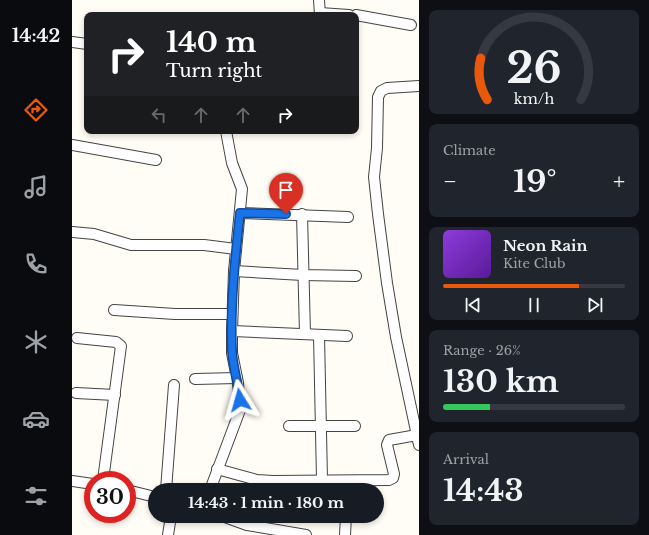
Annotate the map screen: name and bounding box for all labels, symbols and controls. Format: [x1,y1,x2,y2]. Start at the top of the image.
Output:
text: 14:42 [12,25,60,47]
text: 140 m [166,25,256,60]
icon: right [100,28,152,80]
text: 26 [506,43,562,94]
text: Turn right [166,60,262,82]
text: km/h [514,90,554,108]
icon: directions [22,96,50,124]
icon: left [148,104,170,126]
icon: ahead [190,104,212,126]
icon: ahead [232,104,254,126]
icon: right [274,104,296,126]
text: Climate [443,142,496,159]
text: 19° [513,163,557,200]
text: − [443,168,457,195]
text: + [613,168,625,195]
icon: music [22,173,50,201]
pin [269,173,303,214]
icon: arrive [275,179,297,201]
text: Neon Rain [503,236,587,255]
icon: phone [22,250,50,278]
text: Kite Club [503,255,566,272]
icon: previous [462,294,484,316]
icon: pause [523,294,545,316]
icon: next [584,294,606,316]
icon: climate [22,328,50,356]
text: Range · 26% [443,342,521,359]
text: 130 km [443,363,559,400]
position arrow [219,379,261,421]
icon: car [22,405,50,433]
text: Arrival [443,451,489,468]
speed limit sign: 30 [84,471,136,523]
text: 14:43 [443,472,524,509]
icon: filters [22,482,50,510]
text: 14:43 · 1 min · 180 m [188,493,344,512]

